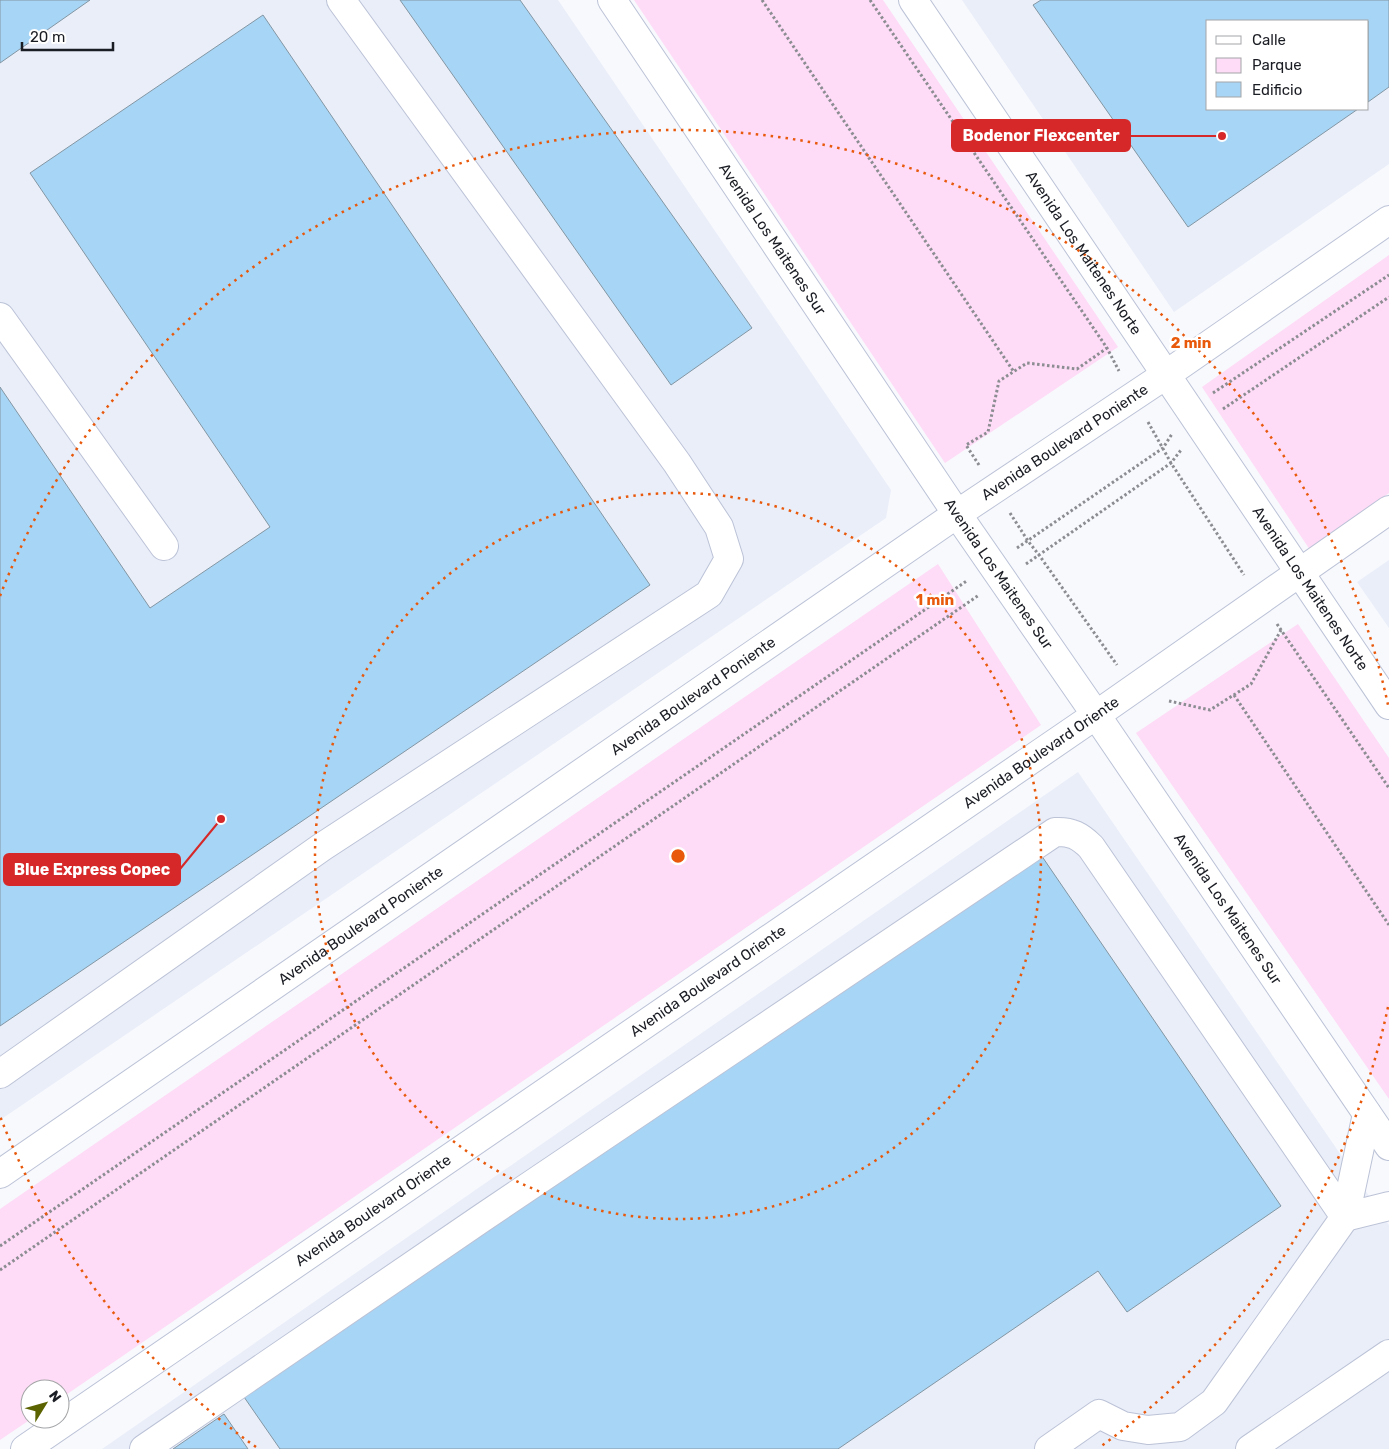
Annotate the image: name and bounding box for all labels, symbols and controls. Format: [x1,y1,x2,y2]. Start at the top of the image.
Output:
scale bar [22,20,114,52]
legend [1206,20,1369,110]
text: 20 m [30,28,65,46]
text: Calle [1252,31,1286,49]
text: Parque [1252,56,1302,74]
text: Edificio [1252,81,1302,99]
callout: Bodenor Flexcenter [952,120,1130,151]
text: Bodenor Flexcenter [962,126,1120,145]
street label: Avenida Los Maitenes Sur [715,160,830,319]
street label: Avenida Los Maitenes Norte [1022,167,1145,338]
text: 2 min [1171,334,1211,352]
street label: Avenida Boulevard Poniente [978,380,1151,504]
street label: Avenida Los Maitenes Sur [940,495,1057,653]
street label: Avenida Los Maitenes Norte [1249,503,1372,674]
text: 1 min [916,591,954,609]
street label: Avenida Boulevard Poniente [607,633,779,759]
street label: Avenida Boulevard Oriente [960,693,1122,812]
street label: Avenida Los Maitenes Sur [1170,830,1286,988]
centre of rings [669,847,687,865]
callout: Blue Express Copec [4,854,180,885]
text: Blue Express Copec [14,860,170,879]
street label: Avenida Boulevard Poniente [275,862,446,988]
street label: Avenida Boulevard Oriente [627,921,789,1041]
street label: Avenida Boulevard Oriente [292,1151,454,1270]
north arrow [20,1379,70,1429]
text: N [45,1387,65,1406]

